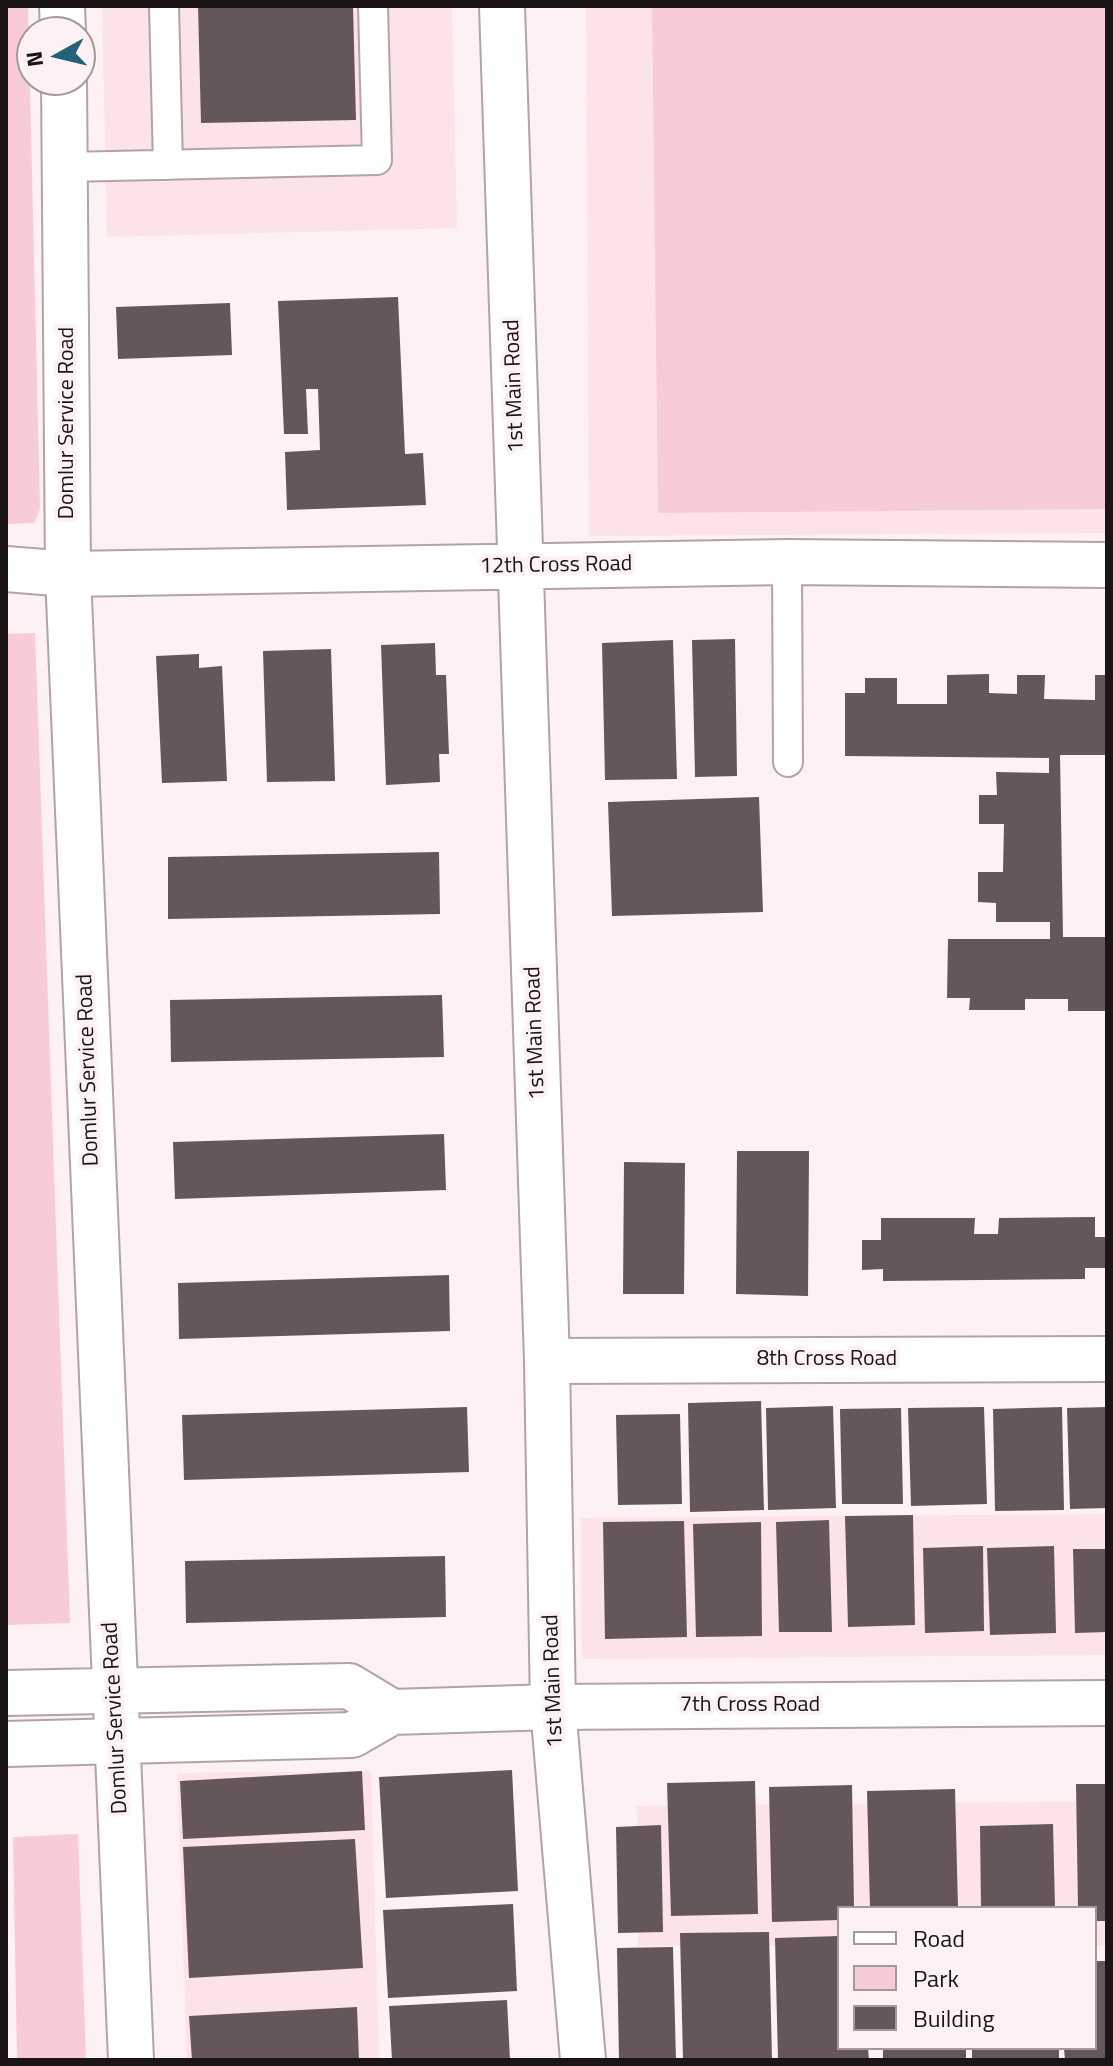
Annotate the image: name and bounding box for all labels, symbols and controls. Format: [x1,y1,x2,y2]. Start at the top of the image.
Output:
north arrow [16,16,96,96]
text: N [16,49,52,69]
street label: 1st Main Road [499,319,531,453]
street label: Domlur Service Road [55,327,81,519]
street label: 12th Cross Road [479,551,633,581]
street label: 1st Main Road [520,966,552,1100]
street label: Domlur Service Road [72,973,106,1167]
street label: 8th Cross Road [757,1347,897,1373]
street label: 1st Main Road [538,1614,570,1748]
street label: Domlur Service Road [98,1621,134,1815]
street label: 7th Cross Road [680,1693,820,1719]
legend [837,1906,1097,2050]
text: Road [913,1920,965,1956]
text: Park [913,1960,959,1996]
text: Building [913,2000,995,2036]

